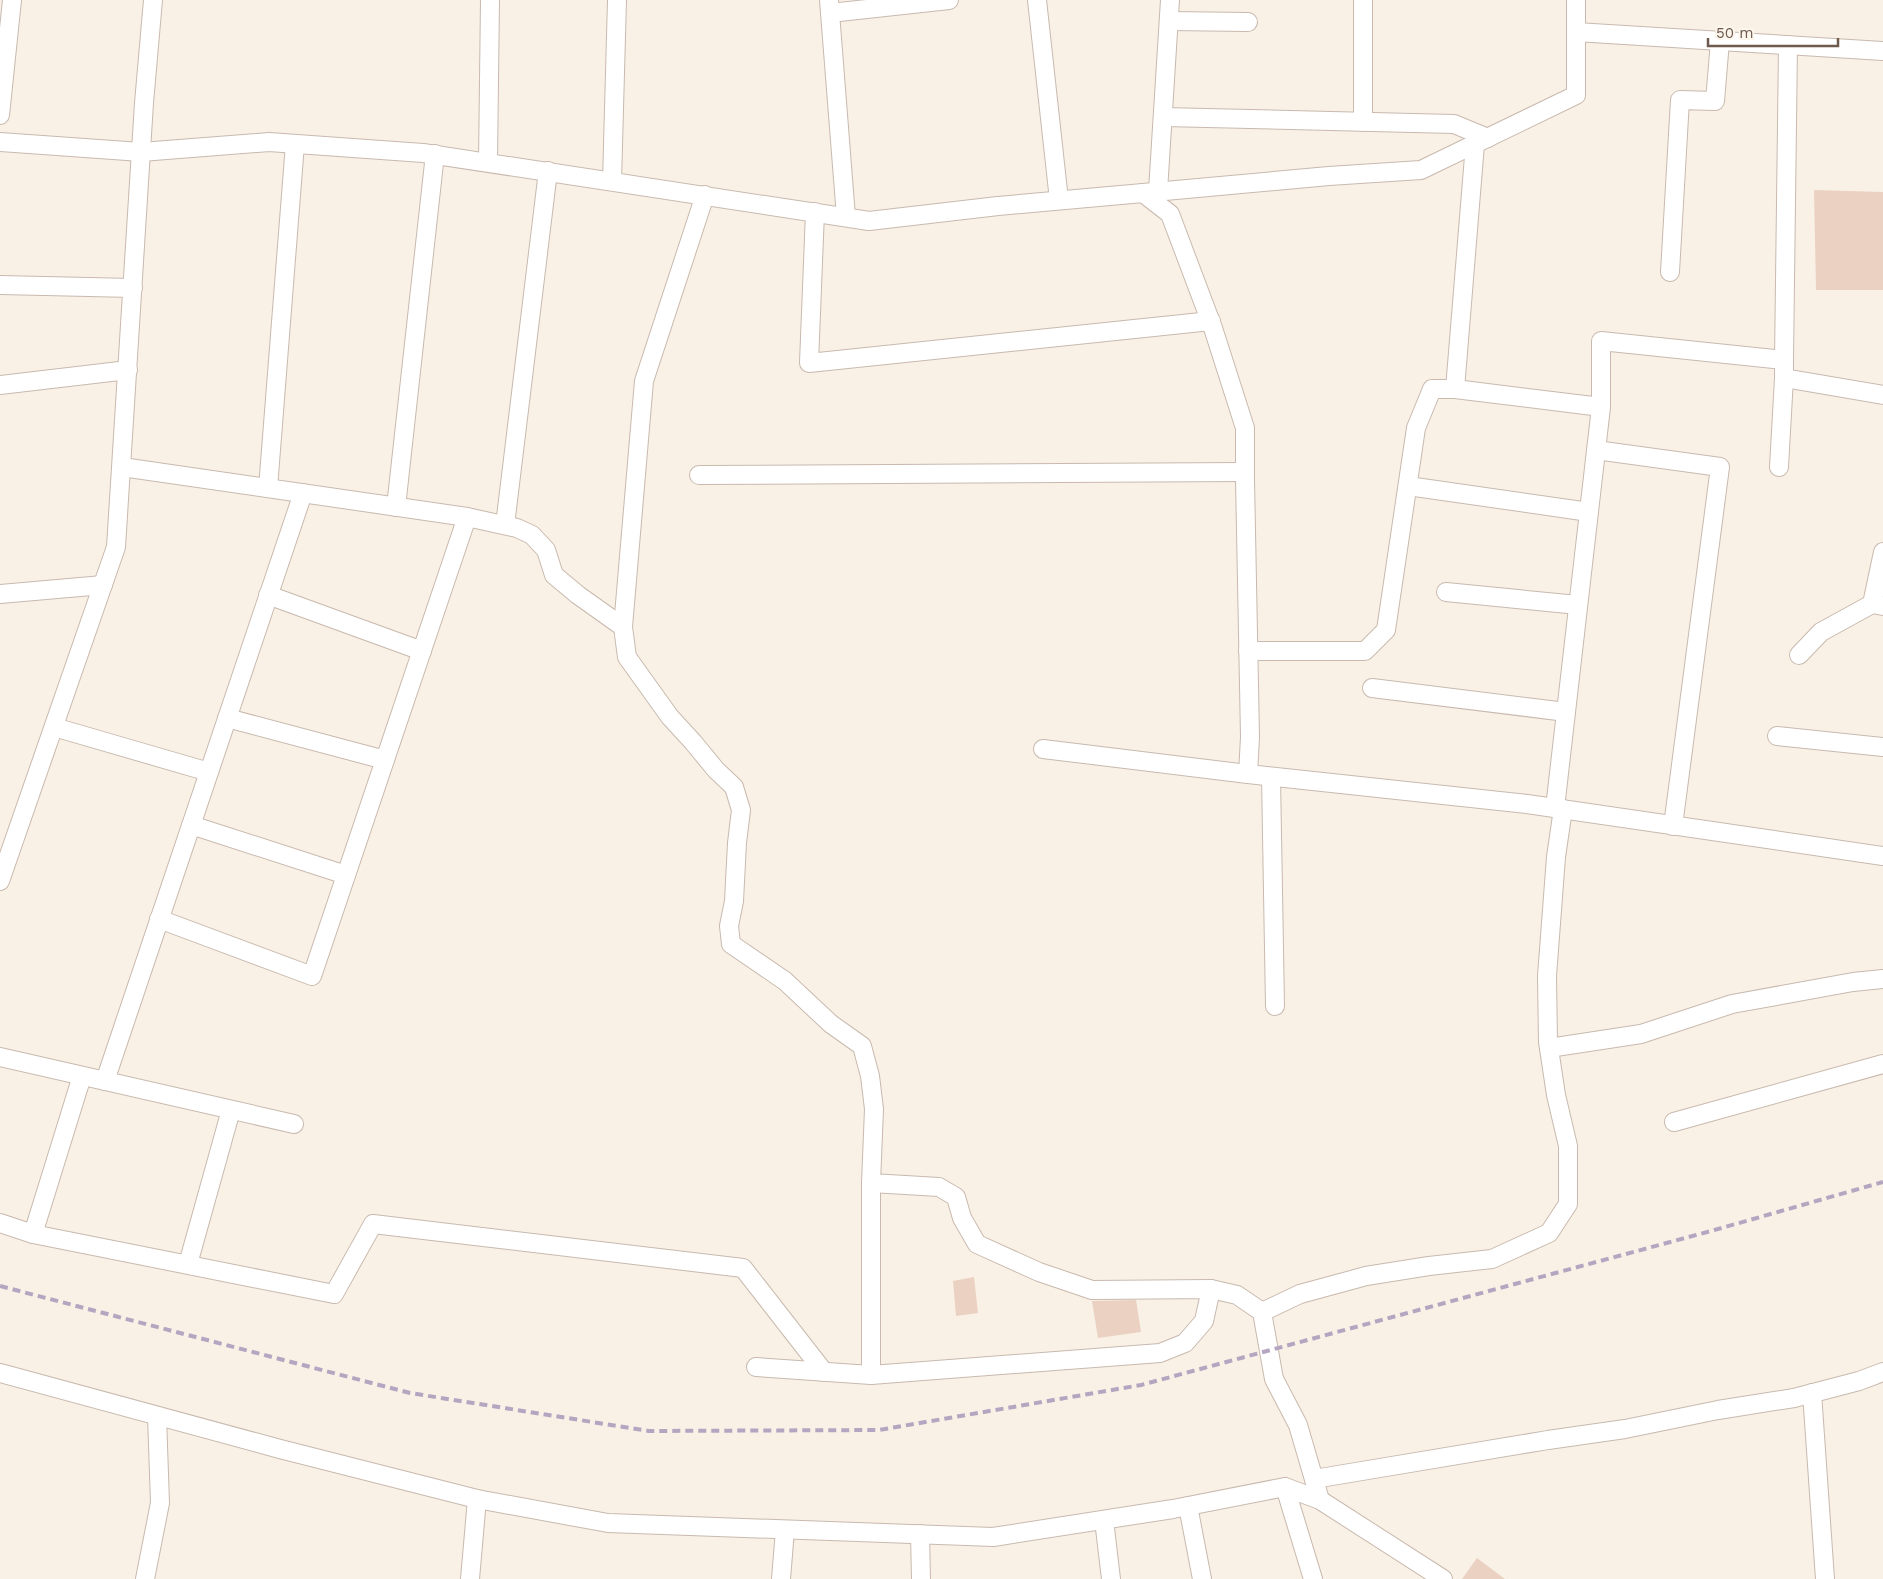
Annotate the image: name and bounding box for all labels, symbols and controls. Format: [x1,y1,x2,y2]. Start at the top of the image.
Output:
scale bar [1708,15,1838,47]
text: 50 m [1716,24,1753,42]

